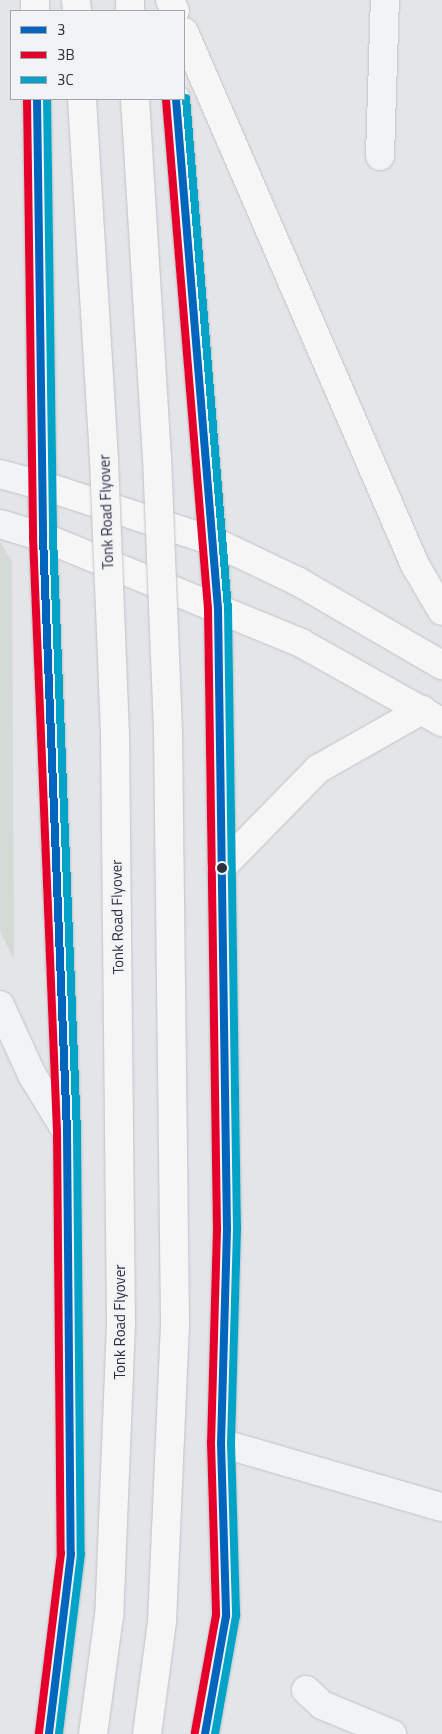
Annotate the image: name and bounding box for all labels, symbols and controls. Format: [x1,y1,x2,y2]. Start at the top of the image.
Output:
legend [10,10,185,100]
text: 3 [57,18,65,41]
text: 3B [57,43,75,66]
text: 3C [57,68,74,91]
street label: Tonk Road Flyover [95,454,117,570]
street label: Tonk Road Flyover [107,859,127,975]
unlabelled marker [217,863,227,873]
street label: Tonk Road Flyover [111,1265,129,1379]

